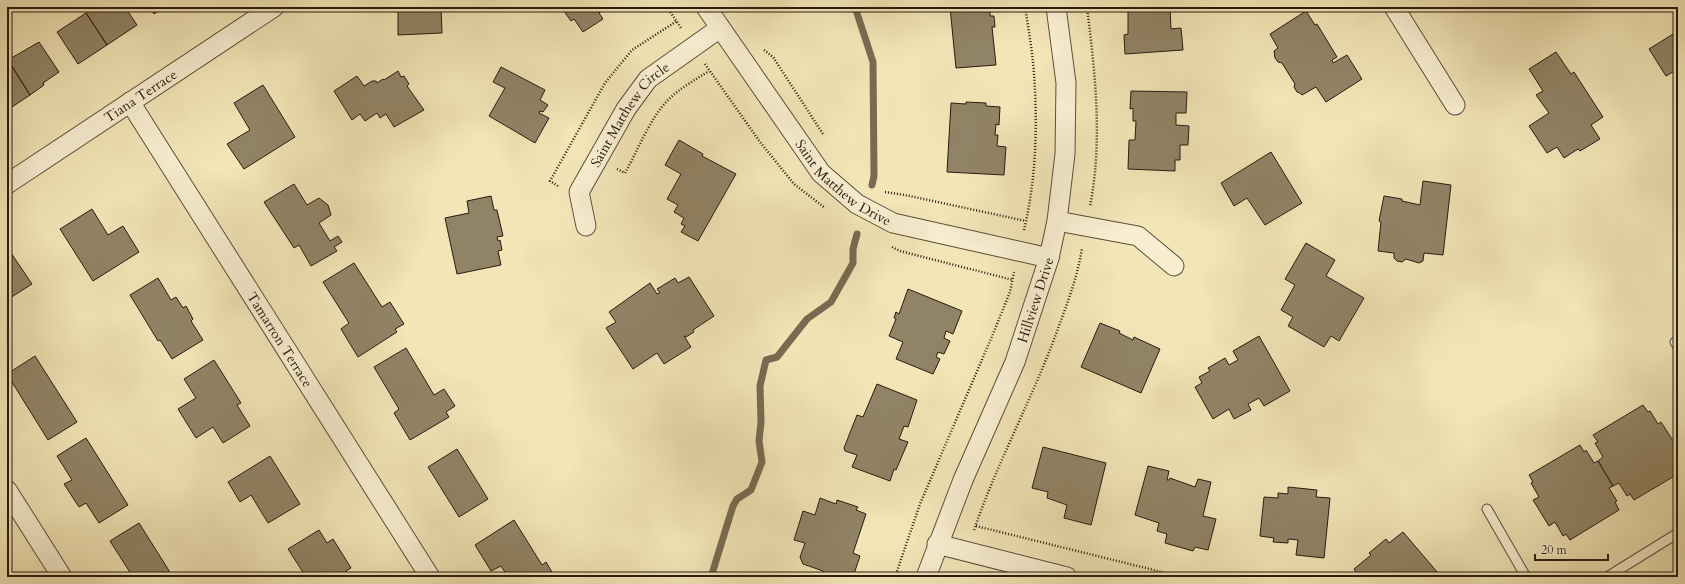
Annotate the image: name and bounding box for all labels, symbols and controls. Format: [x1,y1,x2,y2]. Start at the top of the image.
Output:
street label: Saint Matthew Circle [586,57,673,171]
street label: Tiana Terrace [100,65,181,127]
street label: Saint Matthew Drive [791,135,895,230]
street label: Hillview Drive [1012,255,1058,345]
street label: Tamarron Terrace [243,288,317,391]
scale bar [1535,536,1608,562]
text: 20 m [1541,542,1568,558]

